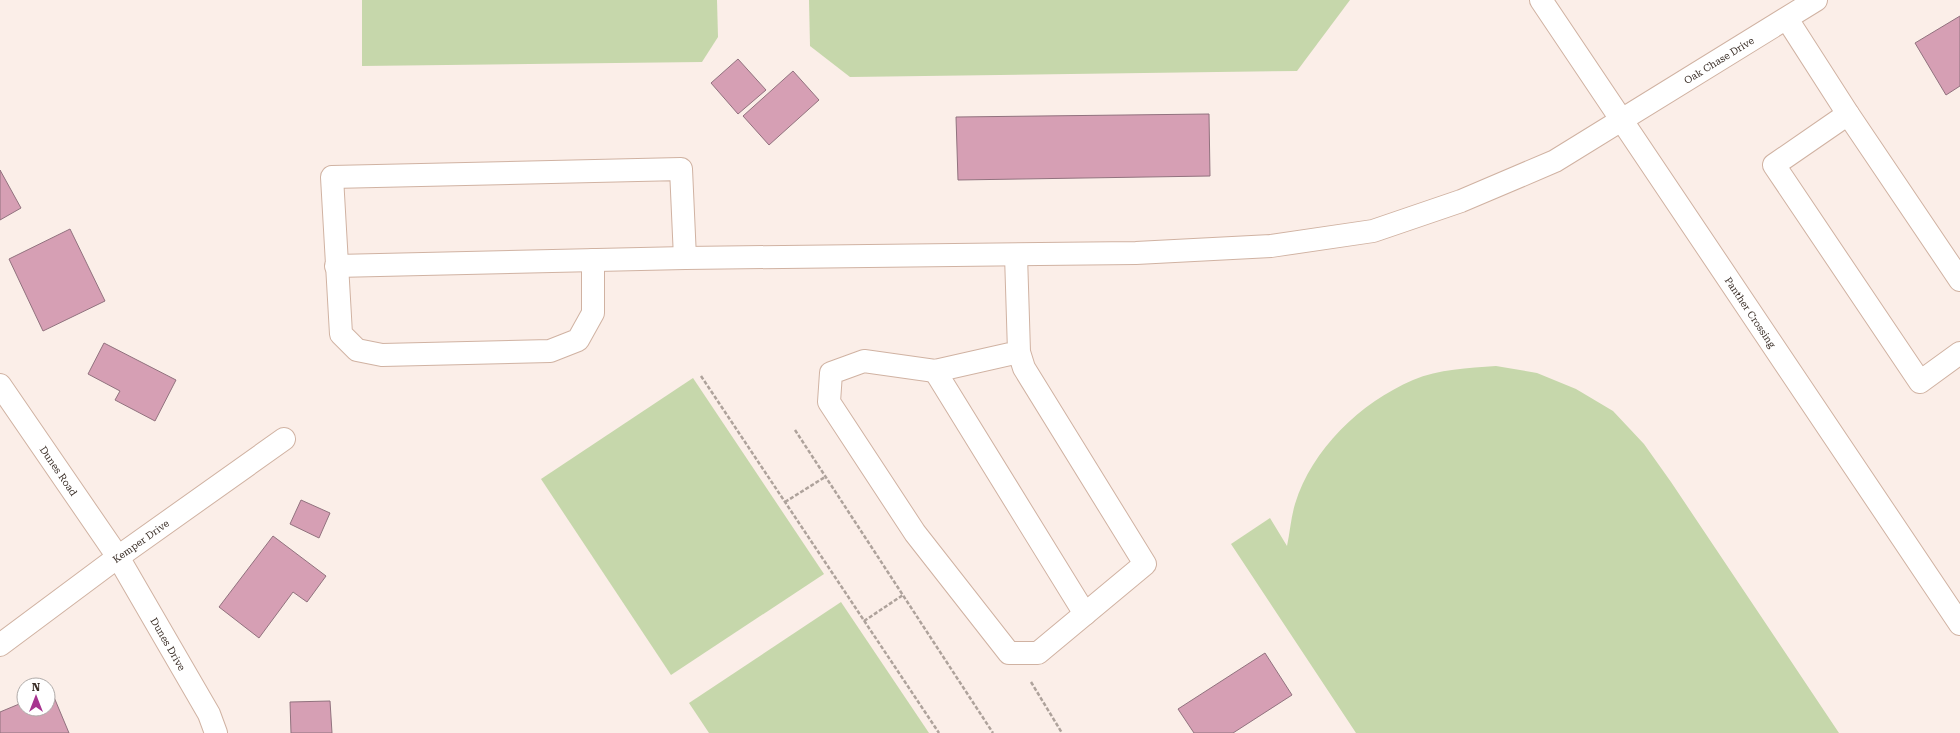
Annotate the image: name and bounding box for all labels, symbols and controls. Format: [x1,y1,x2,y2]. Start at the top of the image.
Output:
street label: Oak Chase Drive [1682,34,1756,86]
street label: Panther Crossing [1723,275,1778,350]
street label: Dunes Road [38,444,80,498]
street label: Kemper Drive [110,517,171,565]
street label: Dunes Drive [149,615,188,673]
north arrow [16,677,56,717]
text: N [32,681,41,694]

